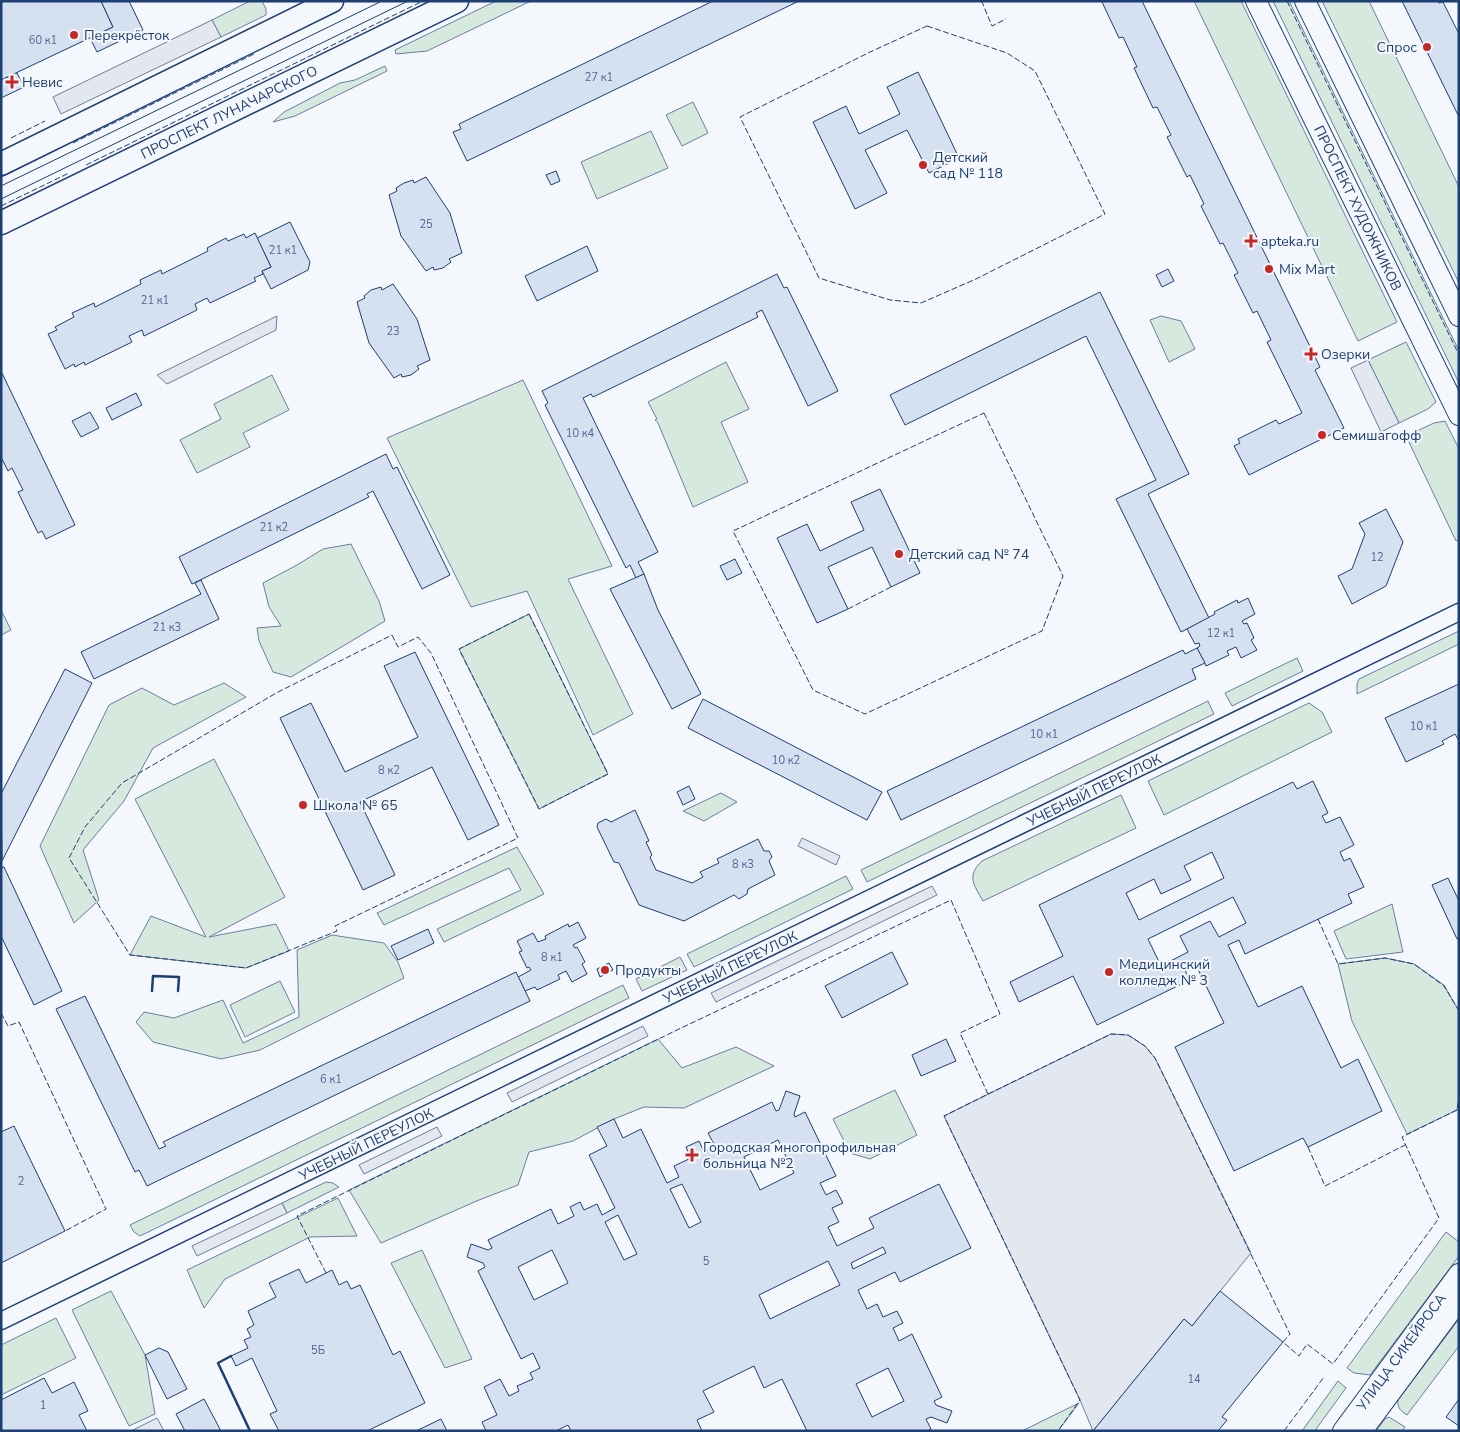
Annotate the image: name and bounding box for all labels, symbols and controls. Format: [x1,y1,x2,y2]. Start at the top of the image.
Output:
place label: Перекрёсток [84,26,170,45]
marker: Перекрёсток [68,29,80,41]
house number: 60 к1 [29,33,57,48]
place label: Спрос [1377,38,1417,57]
marker: Спрос [1421,41,1433,53]
street label: ПРОСПЕКТ ЛУНАЧАРСКОГО [138,61,321,164]
house number: 27 к1 [585,70,613,85]
place label: Невис [22,73,63,92]
marker: Невис [6,76,18,88]
street label: ПРОСПЕКТ ХУДОЖНИКОВ [1309,122,1406,294]
place label: Детский сад № 118 [933,148,1003,183]
marker: Детский сад № 118 [917,159,929,171]
house number: 25 [419,217,433,232]
place label: apteka.ru [1261,232,1319,251]
marker: apteka.ru [1245,235,1257,247]
house number: 21 к1 [269,243,297,258]
place label: Mix Mart [1279,260,1335,279]
marker: Mix Mart [1263,263,1275,275]
house number: 21 к1 [141,293,169,308]
house number: 23 [386,324,400,339]
place label: Озерки [1321,345,1370,364]
marker: Озерки [1305,348,1317,360]
house number: 10 к4 [566,426,595,441]
place label: Семишагофф [1332,426,1421,445]
marker: Семишагофф [1316,429,1328,441]
house number: 21 к2 [260,520,288,535]
place label: Детский сад № 74 [909,545,1029,564]
marker: Детский сад № 74 [893,548,905,560]
house number: 12 [1370,550,1384,565]
house number: 21 к3 [153,620,181,635]
house number: 12 к1 [1207,626,1235,641]
house number: 10 к1 [1410,719,1438,734]
house number: 10 к1 [1030,727,1058,742]
street label: УЧЕБНЫЙ ПЕРЕУЛОК [1023,750,1165,832]
house number: 10 к2 [772,753,800,768]
house number: 8 к2 [378,763,400,778]
place label: Школа № 65 [313,796,398,815]
marker: Школа № 65 [297,799,309,811]
house number: 8 к3 [732,857,754,872]
street label: УЧЕБНЫЙ ПЕРЕУЛОК [659,927,801,1009]
house number: 8 к1 [541,950,563,965]
place label: Медицинский колледж № 3 [1119,955,1210,990]
place label: Продукты [615,961,681,980]
marker: Продукты [599,964,611,976]
marker: Медицинский колледж № 3 [1103,966,1115,978]
house number: 6 к1 [320,1072,342,1087]
street label: УЧЕБНЫЙ ПЕРЕУЛОК [295,1104,437,1186]
place label: Городская многопрофильная больница №2 [703,1138,896,1173]
marker: Городская многопрофильная больница №2 [685,1148,699,1162]
house number: 2 [18,1174,24,1189]
house number: 5 [703,1254,710,1269]
street label: УЛИЦА СИКЕЙРОСА [1352,1290,1450,1416]
house number: 5Б [311,1343,325,1358]
house number: 14 [1187,1372,1201,1387]
house number: 1 [40,1398,46,1413]

